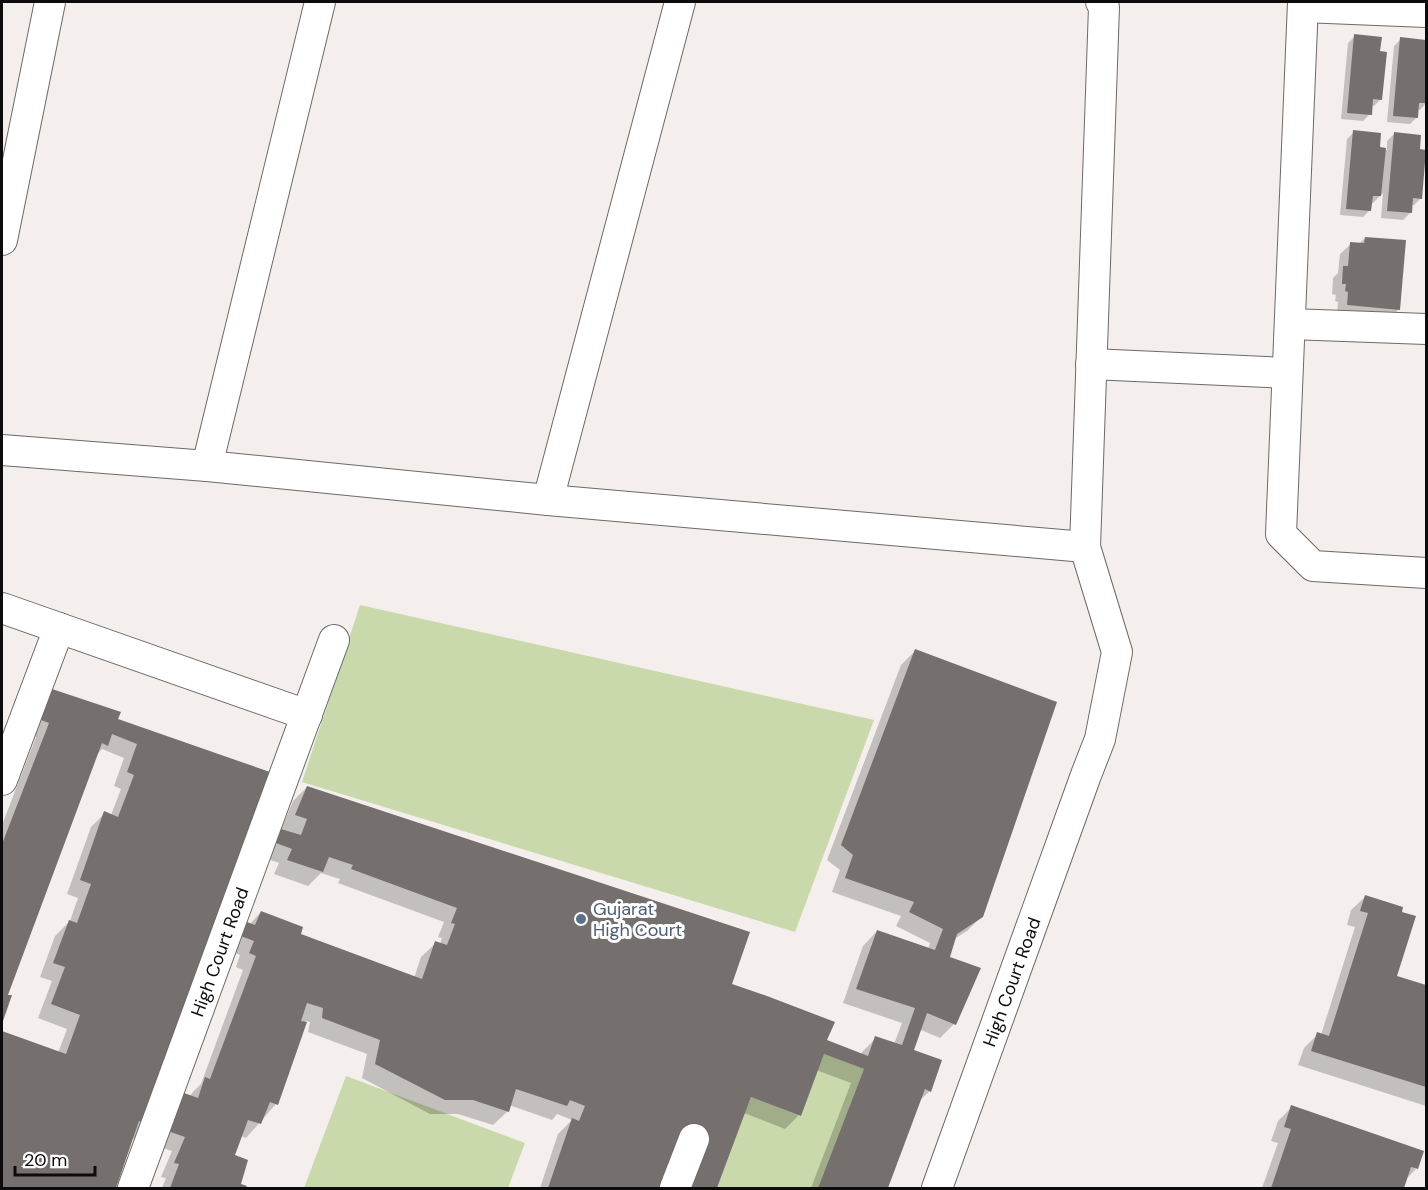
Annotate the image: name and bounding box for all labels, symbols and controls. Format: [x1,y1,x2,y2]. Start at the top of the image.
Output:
street label: High Court Road [185,884,255,1020]
place label: Gujarat High Court [593,897,682,942]
marker: Gujarat High Court [574,912,588,926]
street label: High Court Road [977,914,1047,1050]
scale bar [15,1139,94,1177]
text: 20 m [24,1148,67,1172]

